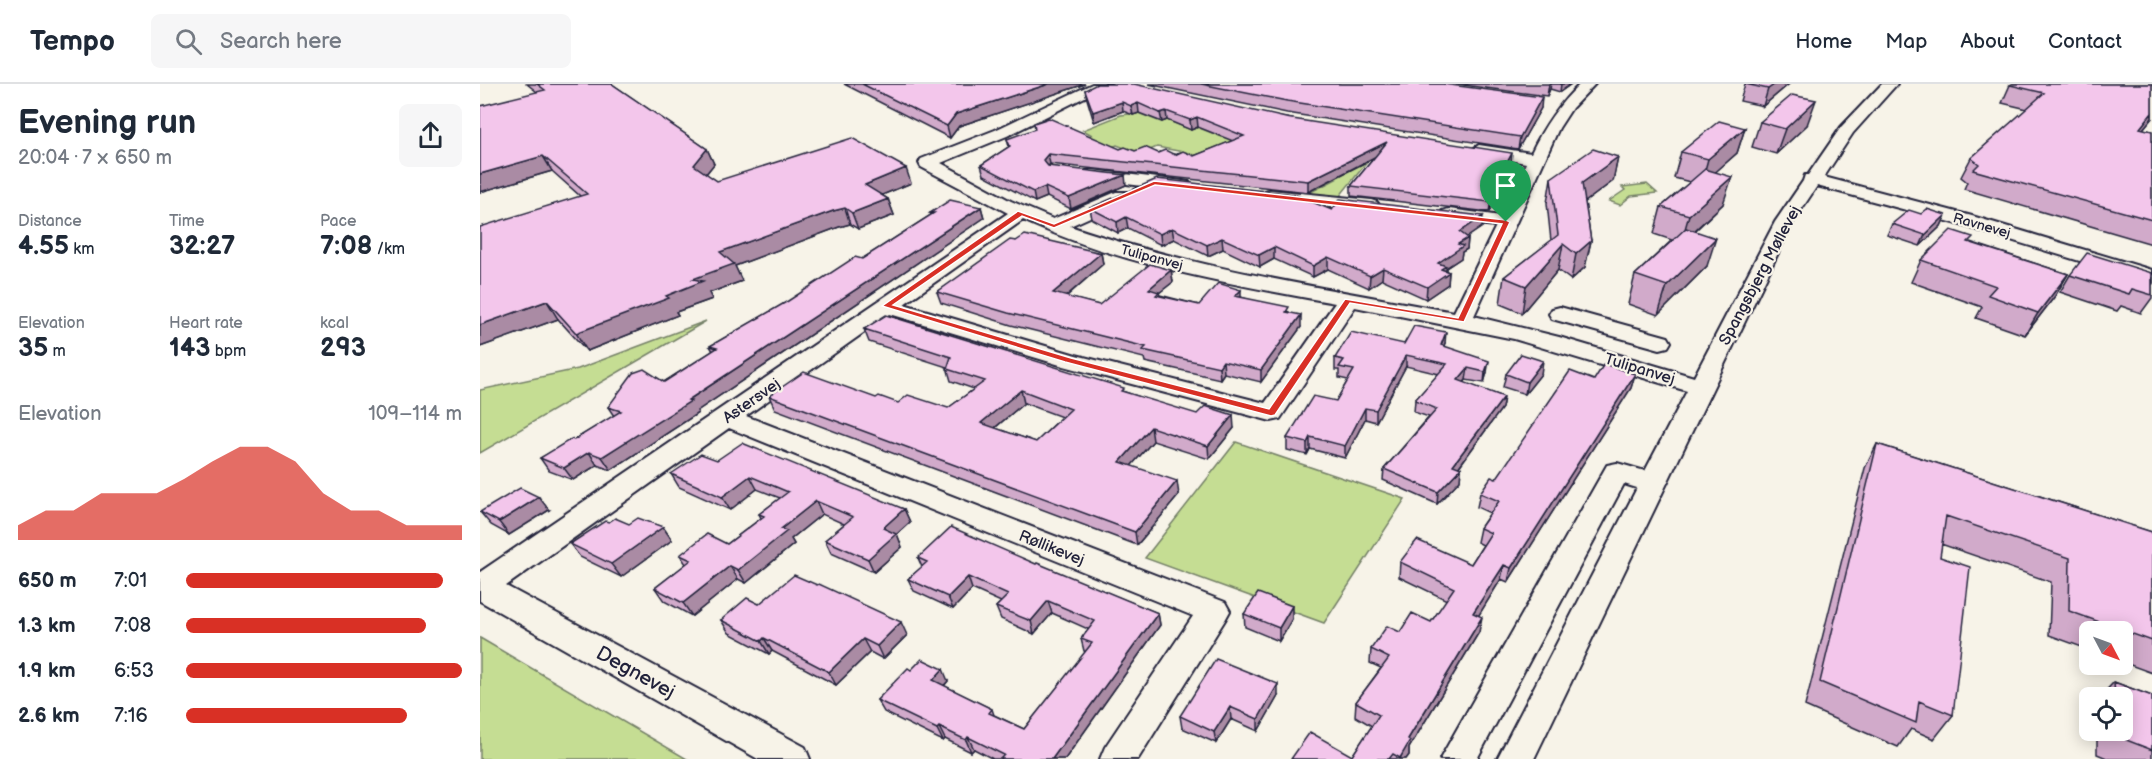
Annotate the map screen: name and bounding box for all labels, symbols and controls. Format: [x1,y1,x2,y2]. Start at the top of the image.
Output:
search box [151,14,571,68]
text: Tempo [30,25,115,58]
icon: search [172,25,205,58]
text: Search here [220,28,342,55]
text: Home [1795,29,1852,54]
text: Map [1885,29,1927,54]
text: About [1960,29,2015,54]
text: Contact [2048,29,2122,54]
text: Evening run [18,103,196,143]
button: share [399,104,462,167]
text: 20:04 · 7 × 650 m [18,146,172,170]
pin [1480,160,1531,222]
icon: arrive [1489,169,1522,202]
street label: Spangsbjerg Møllevej [1715,203,1805,349]
street label: Ravnevej [1951,209,2013,242]
text: Distance [18,212,82,231]
text: Time [169,212,204,231]
text: Pace [320,212,356,231]
text: 4.55 [18,231,69,262]
text: 32:27 [169,231,235,262]
text: 7:08 [320,231,372,262]
text: km [69,240,94,259]
text: /km [372,240,405,259]
street label: Tulipanvej [1119,241,1185,274]
text: Elevation [18,314,85,333]
text: Heart rate [169,314,243,333]
text: kcal [320,314,349,333]
text: 35 [18,333,48,364]
text: 143 [169,333,210,364]
text: 293 [320,333,366,364]
text: m [48,342,66,361]
text: bpm [210,342,246,361]
street label: Tulipanvej [1602,350,1677,389]
street label: Astersvej [720,375,784,428]
text: Elevation [18,402,101,426]
text: 109–114 m [368,402,462,426]
street label: Røllikevej [1016,527,1087,570]
text: 650 m [18,569,77,593]
text: 7:01 [114,569,147,593]
text: 1.3 km [18,614,75,638]
text: 7:08 [114,614,151,638]
north arrow [2079,621,2133,675]
map controls [2079,621,2133,741]
street label: Degnevej [592,641,679,704]
text: 1.9 km [18,659,75,683]
text: 6:53 [114,659,154,683]
button: locate [2079,687,2133,741]
text: 2.6 km [18,704,79,728]
text: 7:16 [114,704,148,728]

